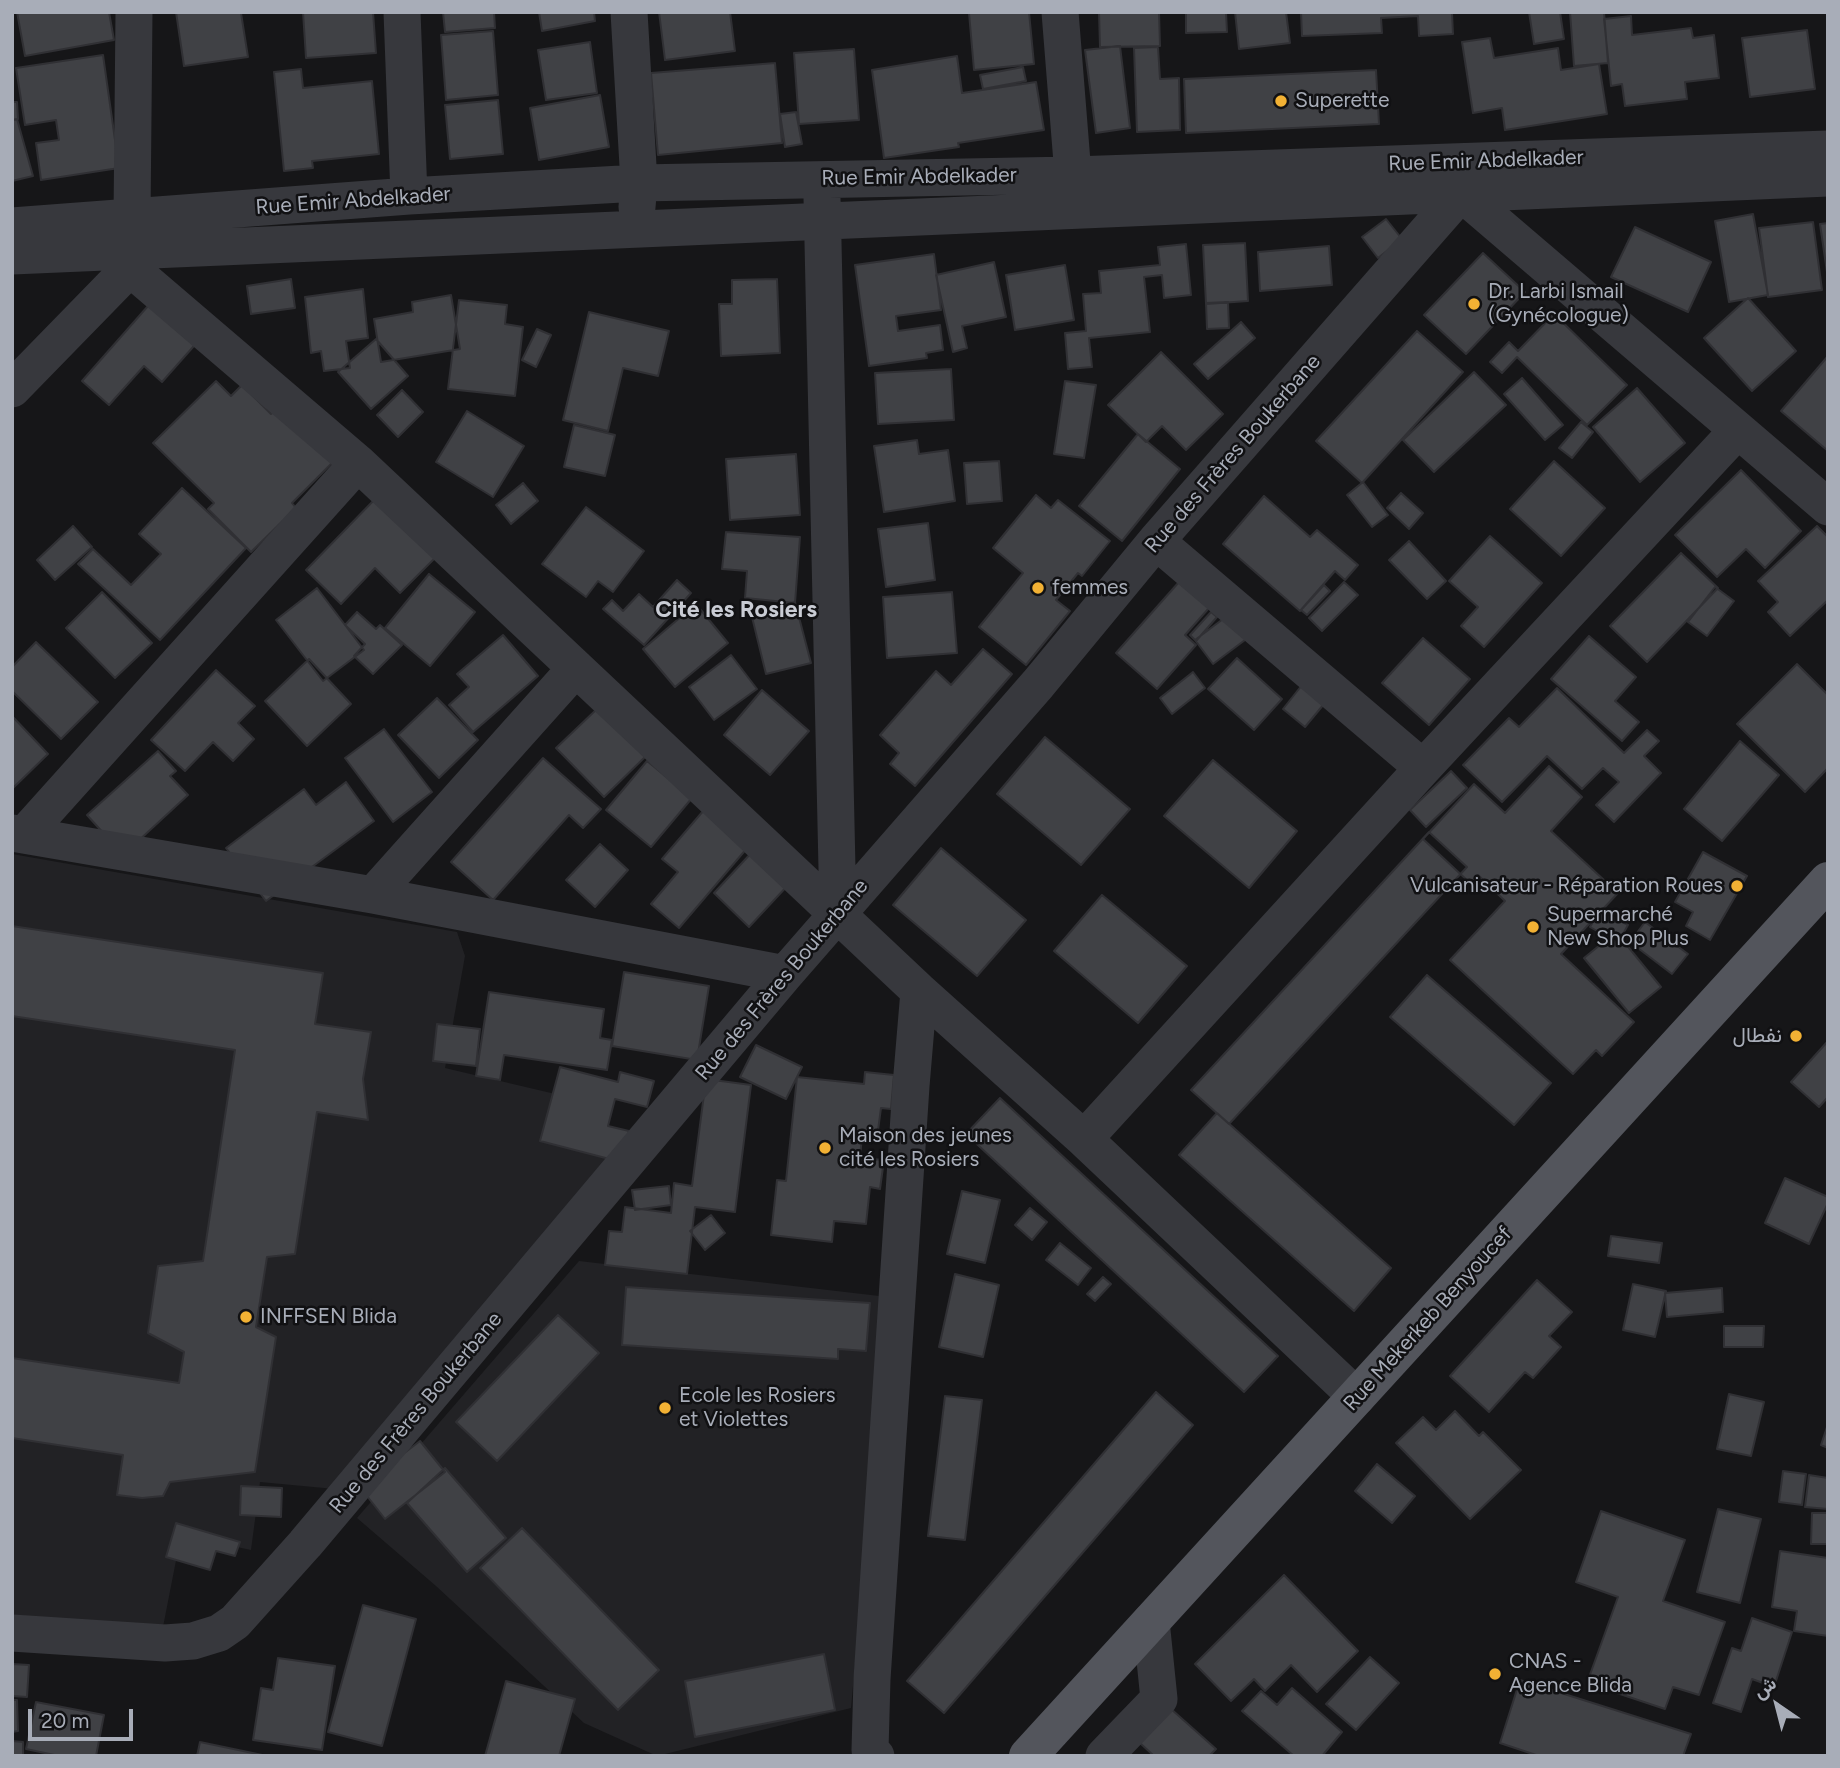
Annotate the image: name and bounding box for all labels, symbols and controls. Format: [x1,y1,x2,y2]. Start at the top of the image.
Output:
place label: Superette [1295,88,1389,114]
marker: Superette [1273,93,1289,109]
street label: Rue Emir Abdelkader [1388,145,1584,177]
street label: Rue Emir Abdelkader [821,163,1017,191]
street label: Rue Emir Abdelkader [255,182,451,220]
place label: Dr. Larbi Ismail (Gynécologue) [1488,279,1629,329]
marker: Dr. Larbi Ismail (Gynécologue) [1466,296,1482,312]
street label: Rue des Frères Boukerbane [1140,349,1326,559]
place label: femmes [1052,575,1128,601]
marker: femmes [1030,580,1046,596]
district label: Cité les Rosiers [655,596,817,624]
place label: Vulcanisateur - Réparation Roues [1410,873,1723,899]
street label: Rue des Frères Boukerbane [690,874,874,1086]
marker: Vulcanisateur - Réparation Roues [1729,878,1745,894]
place label: Supermarché New Shop Plus [1547,902,1689,952]
marker: Supermarché New Shop Plus [1525,919,1541,935]
place label: نفطال [1732,1023,1782,1049]
marker: نفطال [1788,1028,1804,1044]
place label: Maison des jeunes cité les Rosiers [839,1123,1012,1173]
marker: Maison des jeunes cité les Rosiers [817,1140,833,1156]
street label: Rue Mekerkeb Benyoucef [1339,1222,1517,1416]
place label: INFFSEN Blida [260,1304,397,1330]
street label: Rue des Frères Boukerbane [324,1307,508,1519]
marker: INFFSEN Blida [238,1309,254,1325]
place label: Ecole les Rosiers et Violettes [679,1383,836,1433]
marker: Ecole les Rosiers et Violettes [657,1400,673,1416]
place label: CNAS - Agence Blida [1509,1649,1632,1699]
marker: CNAS - Agence Blida [1487,1666,1503,1682]
north arrow [1742,1670,1812,1740]
text: ش [1749,1671,1781,1703]
scale bar [32,1694,136,1738]
text: 20 m [41,1708,89,1733]

